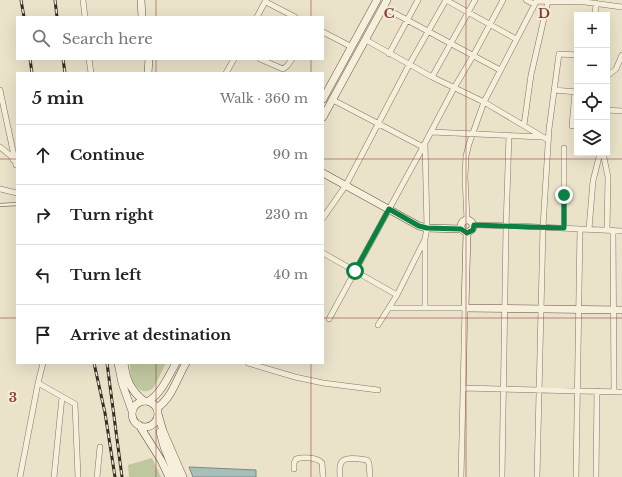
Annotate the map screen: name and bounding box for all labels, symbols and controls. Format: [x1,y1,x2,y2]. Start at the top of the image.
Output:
text: C [384,5,395,22]
text: D [538,5,550,22]
map controls [574,12,610,156]
button: + [574,12,610,48]
search box [16,16,324,60]
icon: search [30,27,52,49]
text: Search here [62,29,153,48]
button: − [574,48,610,84]
button: locate [574,84,610,120]
text: 5 min [32,88,84,109]
text: Walk · 360 m [220,90,308,107]
button: layers [574,120,610,156]
icon: ahead [32,144,54,166]
text: Continue [70,145,145,164]
text: 90 m [273,146,308,163]
route end [555,186,573,204]
icon: right [32,204,54,226]
text: Turn right [70,205,153,224]
text: 230 m [265,206,308,223]
route start [346,262,364,280]
icon: left [32,264,54,286]
text: Turn left [70,265,141,284]
text: 40 m [273,266,308,283]
icon: arrive [32,324,54,346]
text: Arrive at destination [70,325,231,344]
text: 3 [9,389,17,406]

